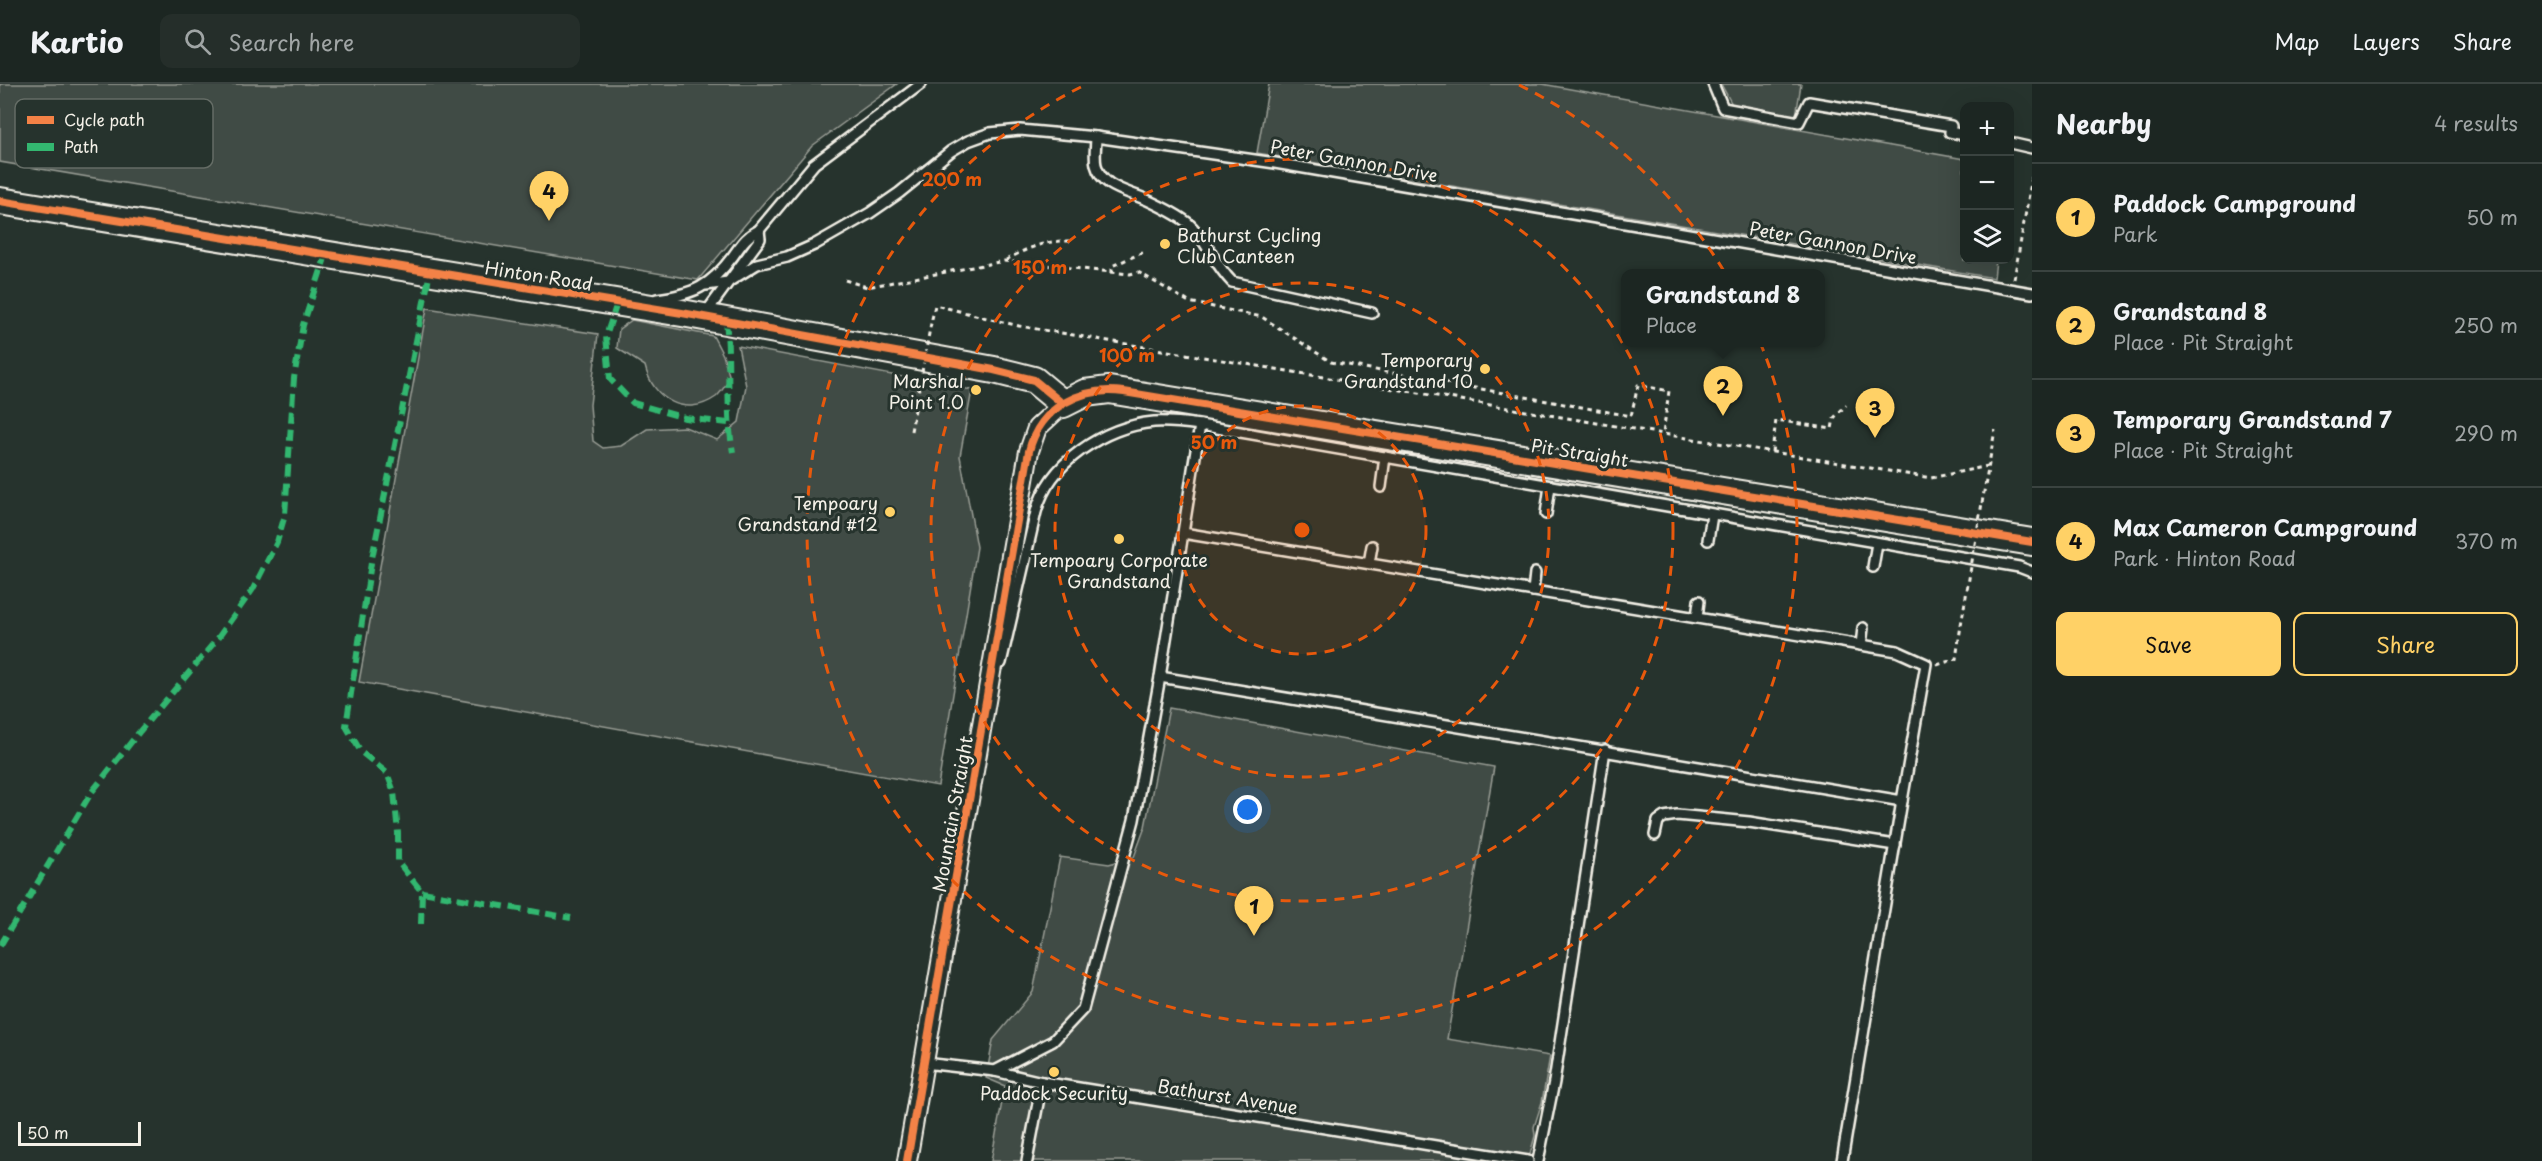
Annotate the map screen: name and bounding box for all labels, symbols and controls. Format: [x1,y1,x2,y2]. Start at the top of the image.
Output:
search box [160,14,580,68]
text: Kartio [30,20,124,63]
icon: search [181,25,214,58]
text: Search here [229,25,354,58]
text: Map [2275,25,2319,57]
text: Layers [2352,25,2420,57]
text: Share [2453,25,2512,57]
legend [15,99,213,168]
map controls [1960,102,2014,264]
button: + [1960,102,2014,156]
text: Nearby [2056,104,2151,143]
text: Cycle path [64,107,145,131]
text: 4 results [2434,108,2518,138]
street label: Peter Gannon Drive [1268,132,1440,188]
text: Path [64,134,99,158]
button: − [1960,156,2014,210]
text: 200 m [922,165,982,192]
pin: 4 [530,172,568,221]
text: Paddock Campground [2113,186,2356,219]
text: 1 [2071,202,2080,232]
text: 50 m [2466,202,2518,232]
button: layers [1960,210,2014,264]
street label: Peter Gannon Drive [1747,214,1919,270]
text: Park [2113,219,2158,249]
place label: Bathurst Cycling Club Canteen [1177,221,1321,269]
marker: Bathurst Cycling Club Canteen [1158,237,1172,251]
street label: Hinton Road [483,253,595,297]
text: 150 m [1013,253,1067,280]
popup [1621,269,1825,347]
text: Grandstand 8 [1646,277,1800,310]
text: Grandstand 8 [2113,294,2267,327]
text: Place [1646,310,1697,340]
text: 2 [2068,310,2083,340]
text: 250 m [2454,310,2518,340]
text: Place · Pit Straight [2113,327,2293,357]
text: 100 m [1099,341,1155,368]
place label: Temporary Grandstand 10 [1344,346,1473,394]
marker: Temporary Grandstand 10 [1478,362,1492,376]
pin: 2 [1704,366,1742,416]
place label: Marshal Point 1.0 [889,367,964,415]
marker: Marshal Point 1.0 [969,383,983,397]
pin: 3 [1856,388,1894,438]
text: Temporary Grandstand 7 [2113,402,2392,435]
text: 3 [2069,418,2082,448]
text: 290 m [2454,418,2518,448]
text: 50 m [1191,428,1237,455]
street label: Pit Straight [1529,431,1631,473]
text: Place · Pit Straight [2113,435,2293,465]
place label: Tempoary Grandstand #12 [738,489,878,537]
marker: Tempoary Grandstand #12 [883,505,897,519]
text: Max Cameron Campground [2113,510,2417,543]
centre of rings [1292,520,1312,540]
text: 4 [2069,526,2082,556]
text: 370 m [2455,526,2518,556]
marker: Tempoary Corporate Grandstand [1112,532,1126,546]
text: Park · Hinton Road [2113,543,2296,573]
place label: Tempoary Corporate Grandstand [1030,546,1208,594]
button: Save [2056,612,2281,676]
button: Share [2293,612,2518,676]
street label: Mountain Straight [925,734,979,894]
your location [1233,795,1262,824]
pin: 1 [1234,886,1274,936]
marker: Paddock Security [1047,1065,1061,1079]
street label: Bathurst Avenue [1156,1072,1300,1120]
place label: Paddock Security [980,1079,1128,1106]
scale bar [18,1119,141,1146]
text: 50 m [27,1120,68,1144]

